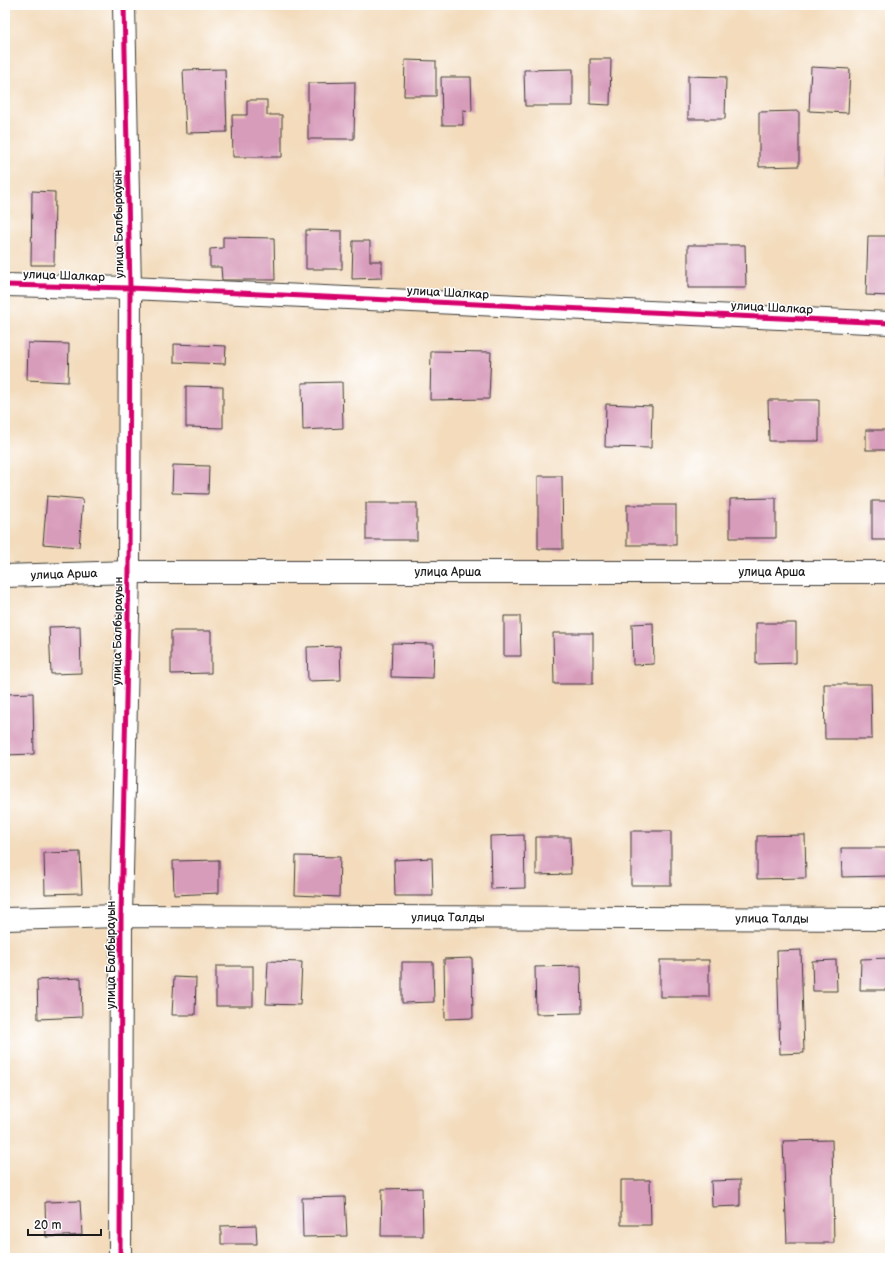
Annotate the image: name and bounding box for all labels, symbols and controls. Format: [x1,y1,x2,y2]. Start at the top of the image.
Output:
street label: улица Балбырауын [111,170,127,278]
street label: улица Шалкар [23,267,105,285]
street label: улица Шалкар [407,283,490,303]
street label: улица Шалкар [731,298,814,318]
street label: улица Арша [414,565,481,580]
street label: улица Арша [738,565,805,580]
street label: улица Арша [30,566,98,583]
street label: улица Балбырауын [110,577,126,685]
street label: улица Балбырауын [104,901,119,1009]
street label: улица Талды [411,910,485,925]
street label: улица Талды [735,911,809,926]
scale bar [28,1211,101,1237]
text: 20 m [34,1218,61,1233]

